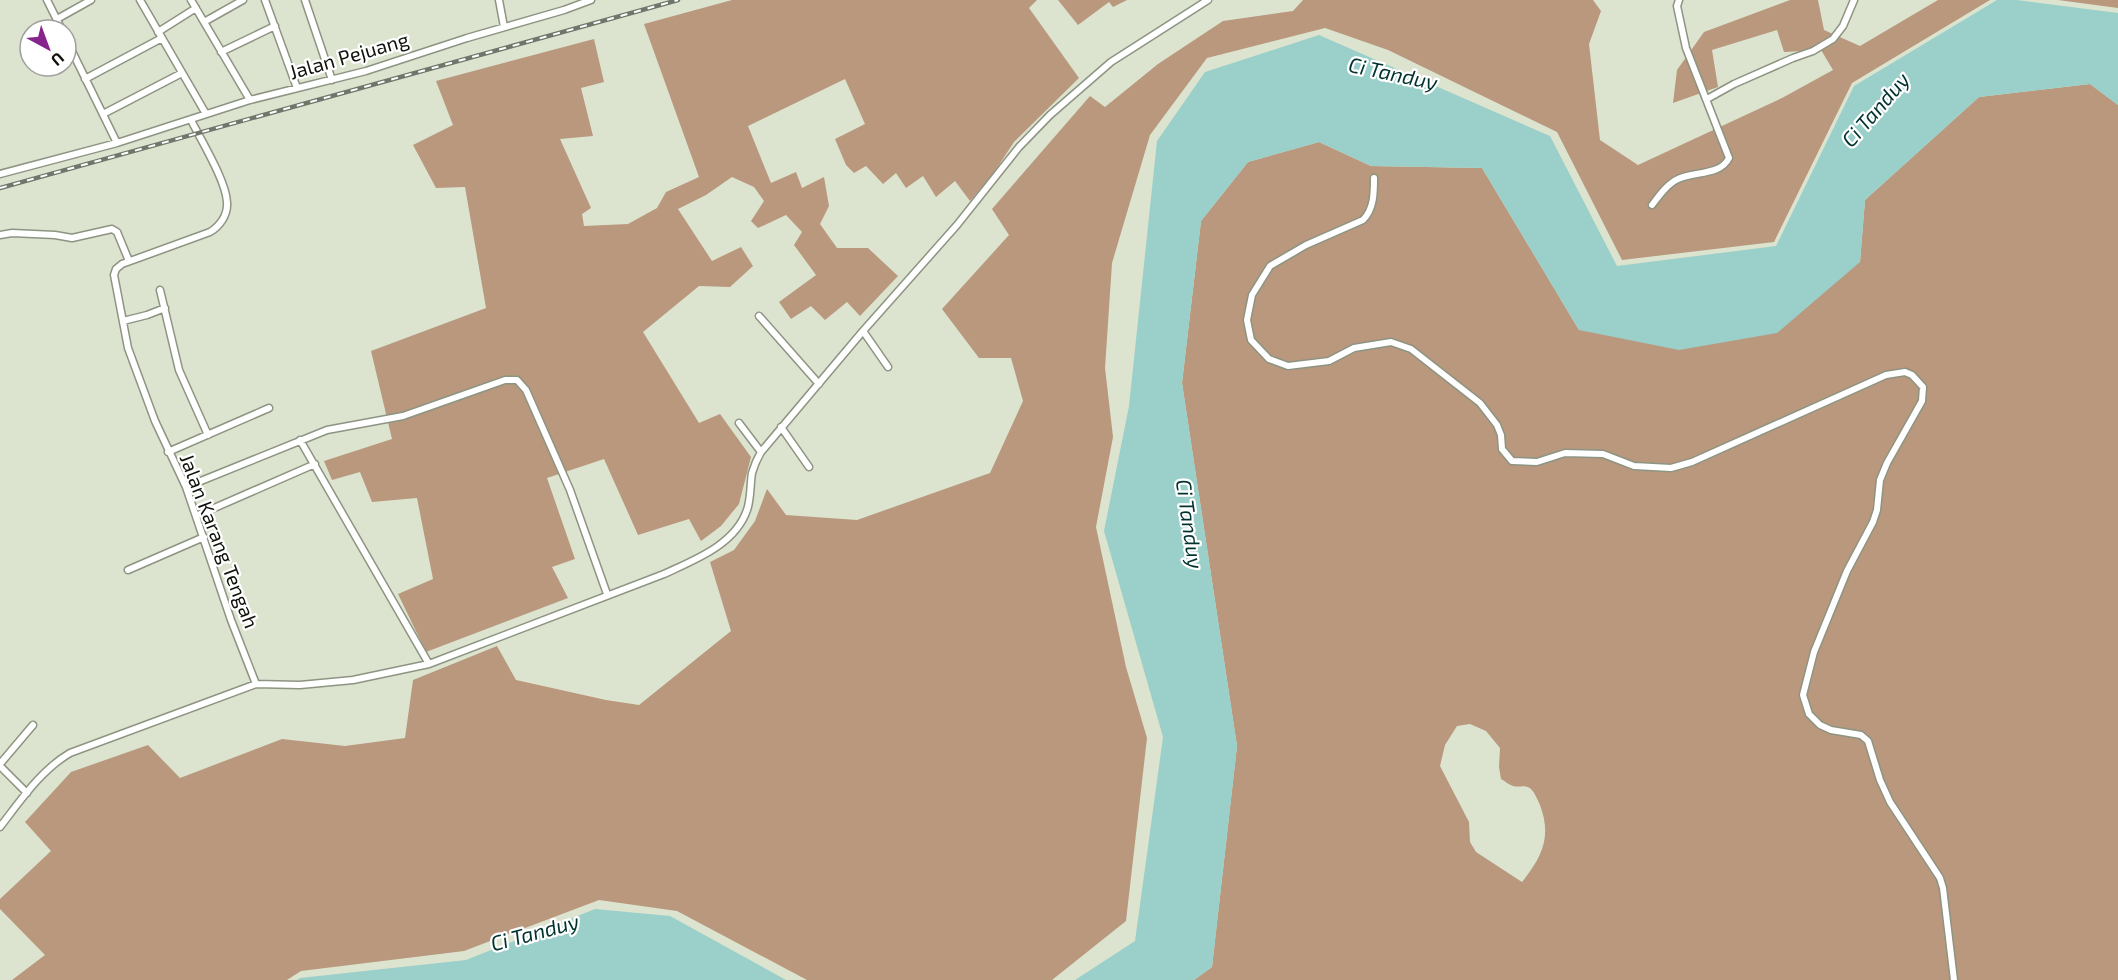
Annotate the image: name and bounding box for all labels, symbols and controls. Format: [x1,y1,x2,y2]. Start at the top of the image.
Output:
north arrow [18,18,78,78]
street label: Jalan Pejuang [286,27,411,84]
text: U [48,49,69,70]
water label: Ci Tanduy [1346,51,1440,95]
water label: Ci Tanduy [1836,67,1915,152]
street label: Jalan Karang Tengah [176,450,264,631]
water label: Ci Tanduy [1171,477,1209,570]
water label: Ci Tanduy [488,908,582,956]

